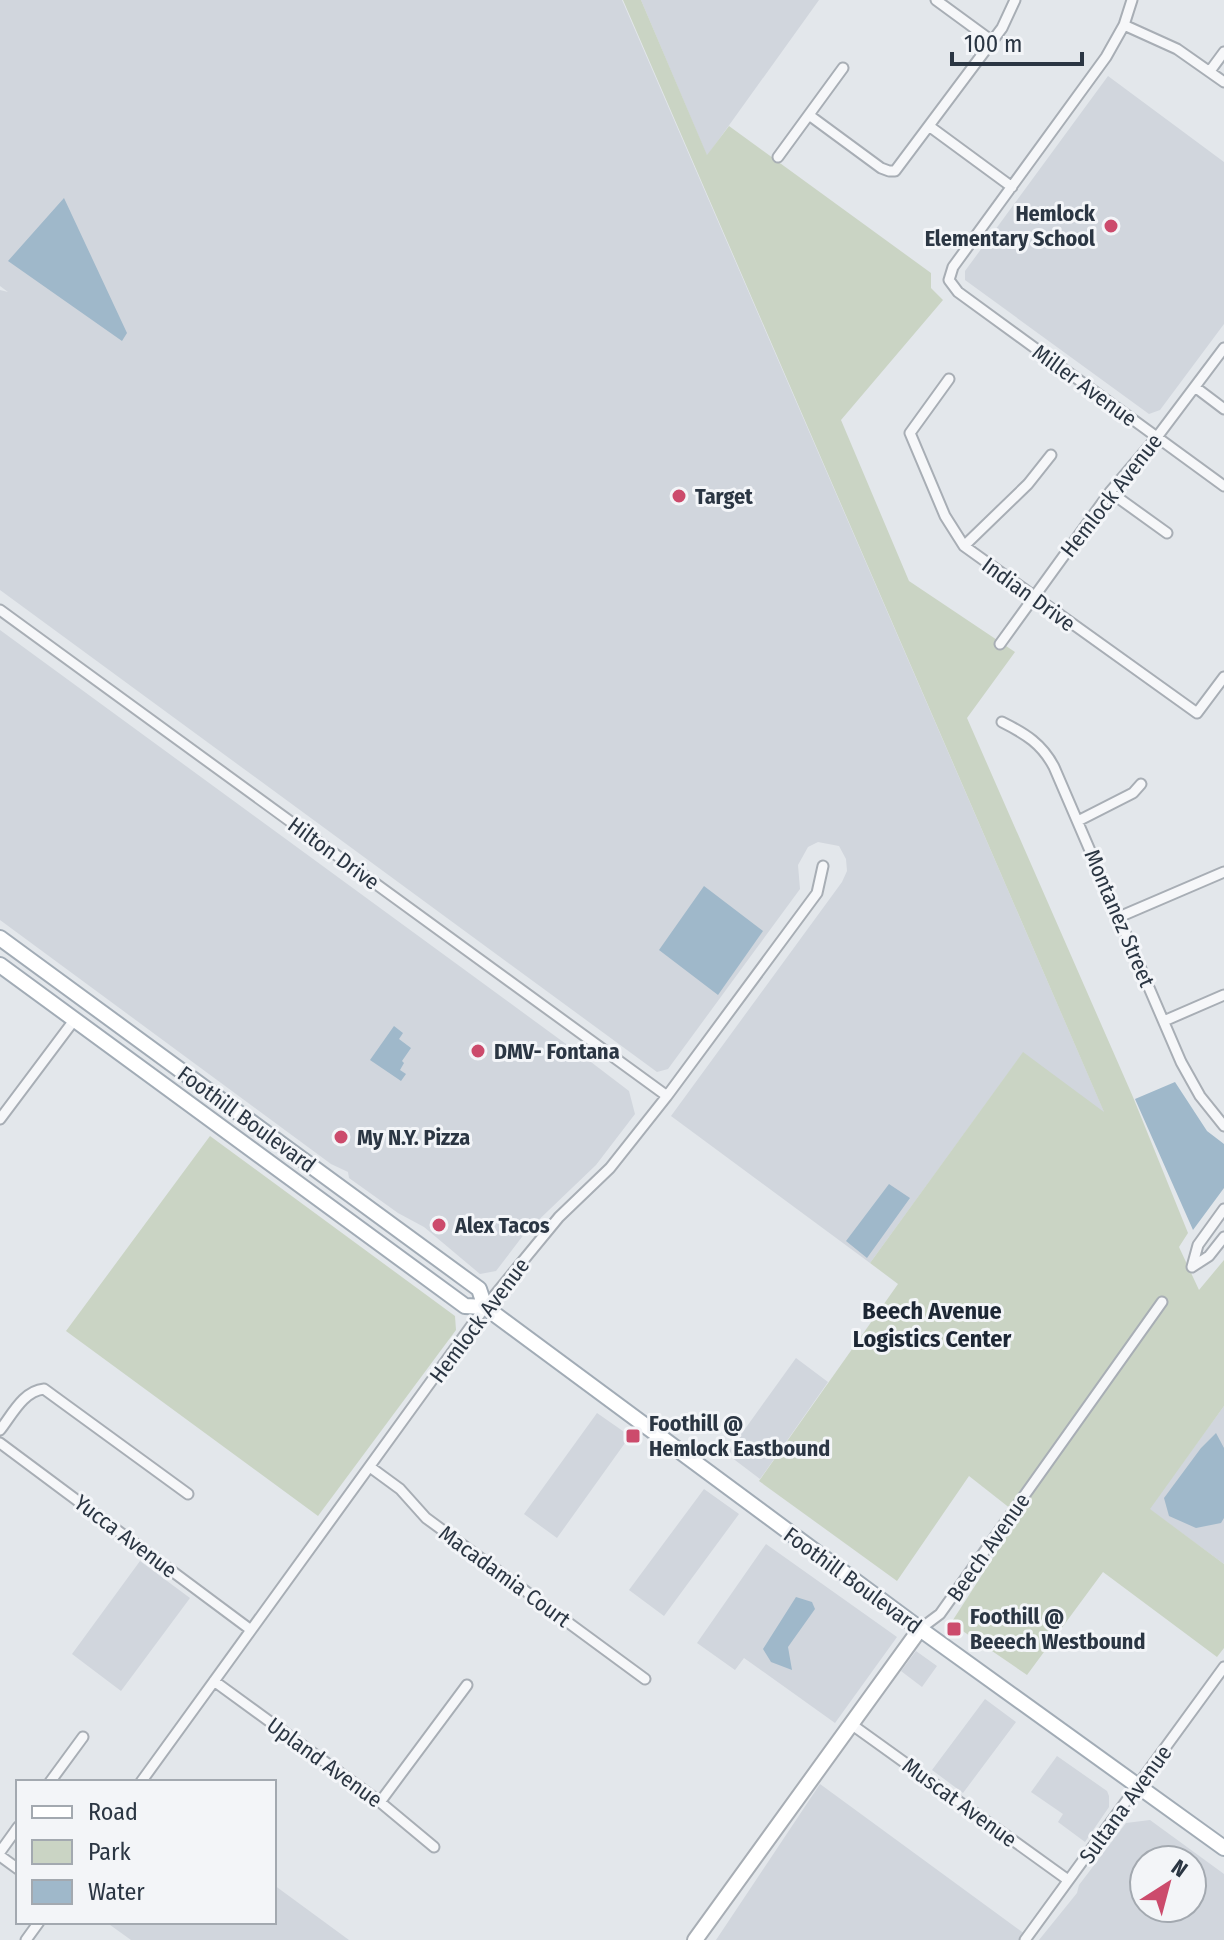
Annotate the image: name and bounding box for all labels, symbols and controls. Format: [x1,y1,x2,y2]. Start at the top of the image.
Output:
scale bar [952,16,1082,66]
text: 100 m [964,30,1022,58]
place label: Hemlock Elementary School [925,200,1096,252]
marker: Hemlock Elementary School [1102,217,1120,235]
street label: Miller Avenue [1027,338,1142,432]
street label: Hemlock Avenue [1055,428,1168,562]
place label: Target [695,483,753,510]
marker: Target [670,487,688,505]
street label: Indian Drive [977,552,1081,637]
street label: Hilton Drive [283,811,385,896]
street label: Montanez Street [1078,845,1161,992]
place label: DMV- Fontana [494,1038,620,1065]
marker: DMV- Fontana [469,1042,487,1060]
street label: Foothill Boulevard [172,1060,321,1178]
place label: My N.Y. Pizza [357,1124,470,1151]
marker: My N.Y. Pizza [332,1128,350,1146]
place label: Alex Tacos [454,1212,550,1239]
marker: Alex Tacos [430,1216,448,1234]
street label: Hemlock Avenue [424,1253,535,1388]
district label: Beech Avenue Logistics Center [853,1297,1012,1353]
place label: Foothill @ Hemlock Eastbound [649,1410,830,1462]
marker: Foothill @ Hemlock Eastbound [624,1427,642,1445]
street label: Beech Avenue [941,1488,1036,1607]
street label: Yucca Avenue [69,1489,182,1584]
street label: Macadamia Court [434,1520,576,1634]
street label: Foothill Boulevard [778,1521,927,1639]
place label: Foothill @ Beeech Westbound [970,1603,1145,1655]
marker: Foothill @ Beeech Westbound [945,1620,963,1638]
street label: Upland Avenue [262,1712,388,1813]
street label: Sultana Avenue [1073,1740,1177,1869]
street label: Muscat Avenue [897,1752,1022,1853]
legend [16,1780,276,1924]
text: Road [88,1798,138,1826]
text: Park [88,1838,131,1866]
north arrow [1128,1844,1208,1924]
text: N [1166,1853,1193,1883]
text: Water [88,1878,145,1906]

